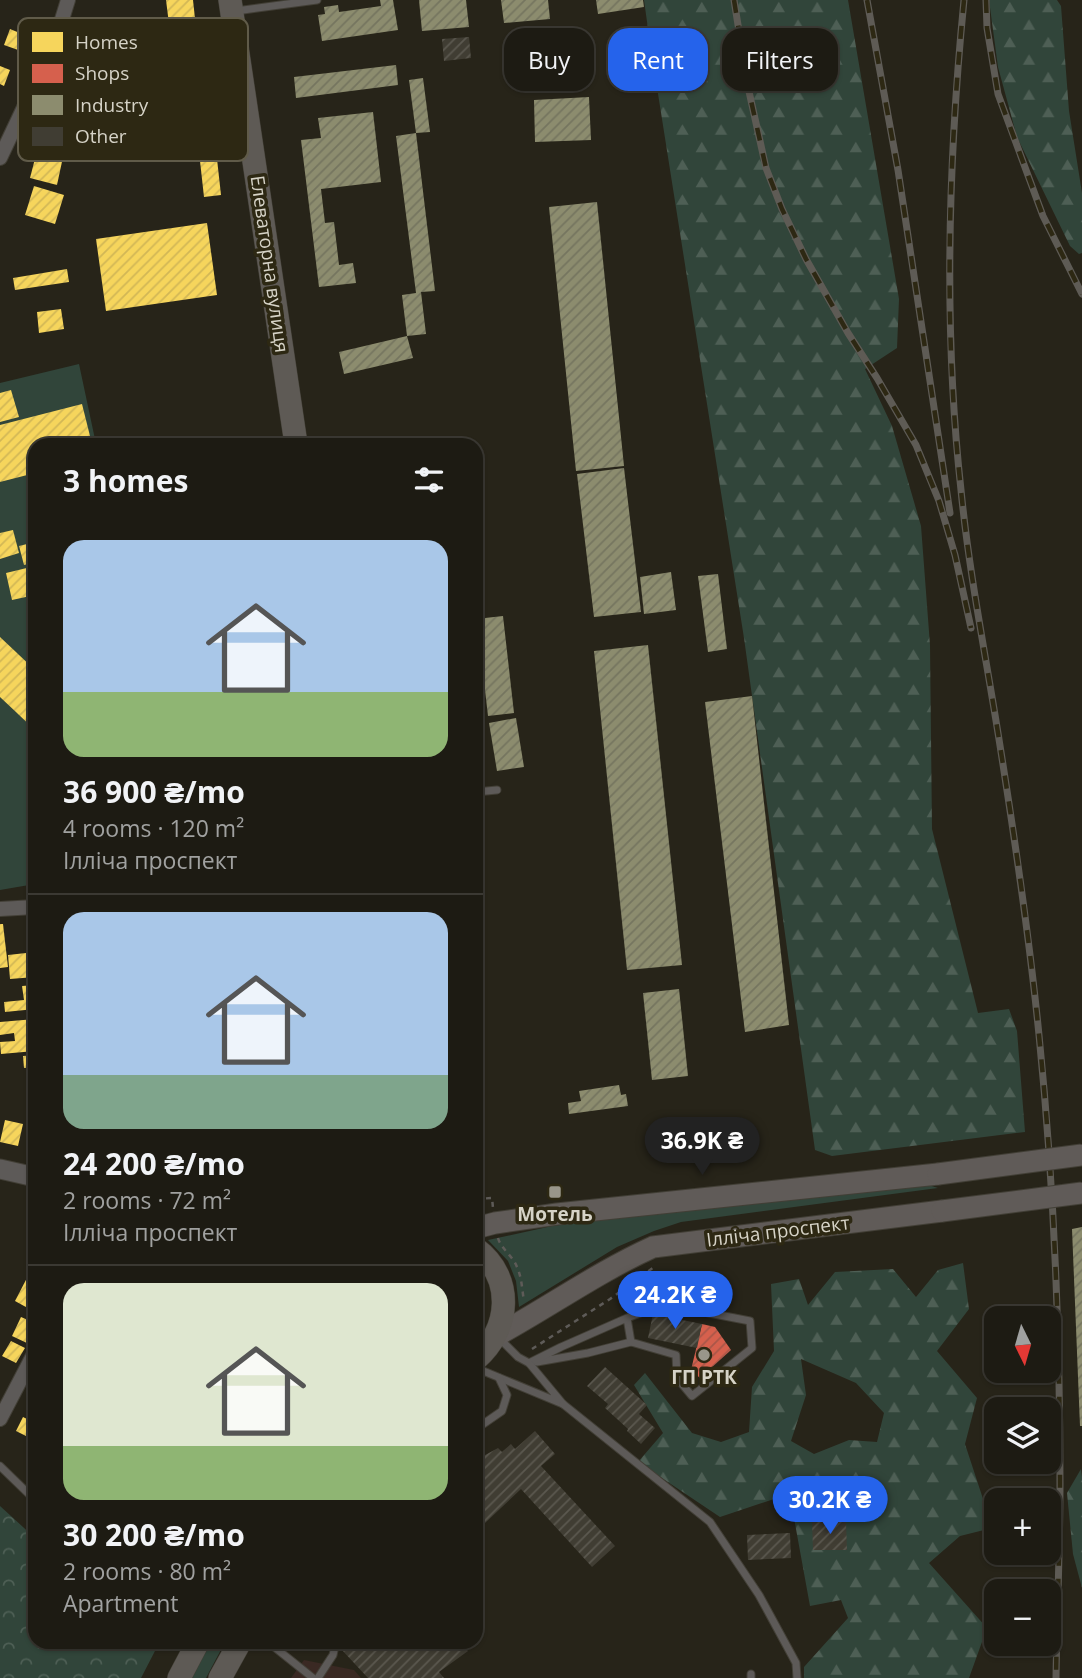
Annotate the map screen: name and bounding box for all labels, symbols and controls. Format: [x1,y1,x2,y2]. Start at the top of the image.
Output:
legend [18,18,248,161]
chip: Buy [504,28,594,91]
chip: Rent [608,28,708,91]
chip: Filters [722,28,838,91]
text: Homes [75,29,138,55]
text: Shops [75,60,129,86]
text: Industry [75,92,149,118]
text: Other [75,123,127,149]
street label: Елеваторна вулиця [245,174,295,354]
text: 3 homes [63,460,188,501]
icon: filters [410,461,448,499]
icon: home [193,585,319,711]
text: 36 900 ₴/mo [63,771,245,812]
text: 4 rooms · 120 m² [63,812,244,844]
text: Ілліча проспект [63,844,237,876]
icon: home [193,957,319,1083]
pin: 36.9K ₴ [637,1118,767,1177]
text: 36.9K ₴ [661,1124,743,1156]
text: 24 200 ₴/mo [63,1143,245,1184]
text: 2 rooms · 72 m² [63,1184,231,1216]
marker: Мотель [547,1184,563,1200]
place label: Мотель [517,1201,593,1227]
street label: Ілліча проспект [705,1209,851,1253]
text: Ілліча проспект [63,1216,237,1248]
pin: 24.2K ₴ [610,1272,740,1331]
text: 24.2K ₴ [634,1278,716,1310]
north arrow [984,1306,1060,1382]
map controls [984,1306,1061,1656]
icon: home [193,1328,319,1454]
marker: ГП РТК [696,1347,712,1363]
place label: ГП РТК [671,1364,737,1390]
button: layers [984,1397,1061,1474]
pin: 30.2K ₴ [765,1476,895,1536]
text: 30.2K ₴ [789,1483,871,1515]
button: + [984,1488,1061,1565]
text: 30 200 ₴/mo [63,1514,245,1555]
text: 2 rooms · 80 m² [63,1555,231,1587]
button: − [984,1579,1061,1656]
text: Apartment [63,1587,179,1619]

